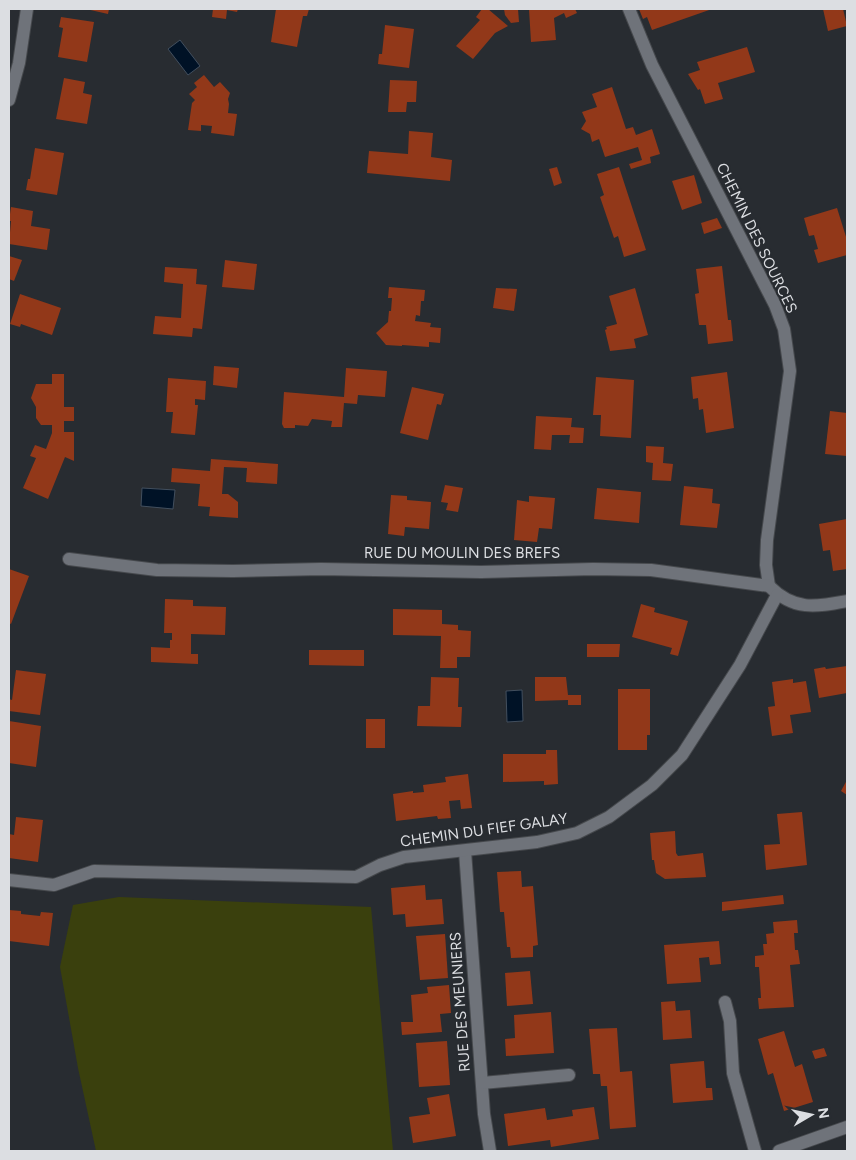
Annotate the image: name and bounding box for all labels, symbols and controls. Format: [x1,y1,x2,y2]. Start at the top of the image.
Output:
street label: CHEMIN DES SOURCES [713,160,801,316]
street label: RUE DU MOULIN DES BREFS [364,544,560,562]
street label: CHEMIN DU FIEF GALAY [399,809,569,851]
street label: RUE DES MEUNIERS [446,932,474,1072]
north arrow [786,1090,836,1140]
text: N [814,1106,833,1120]

